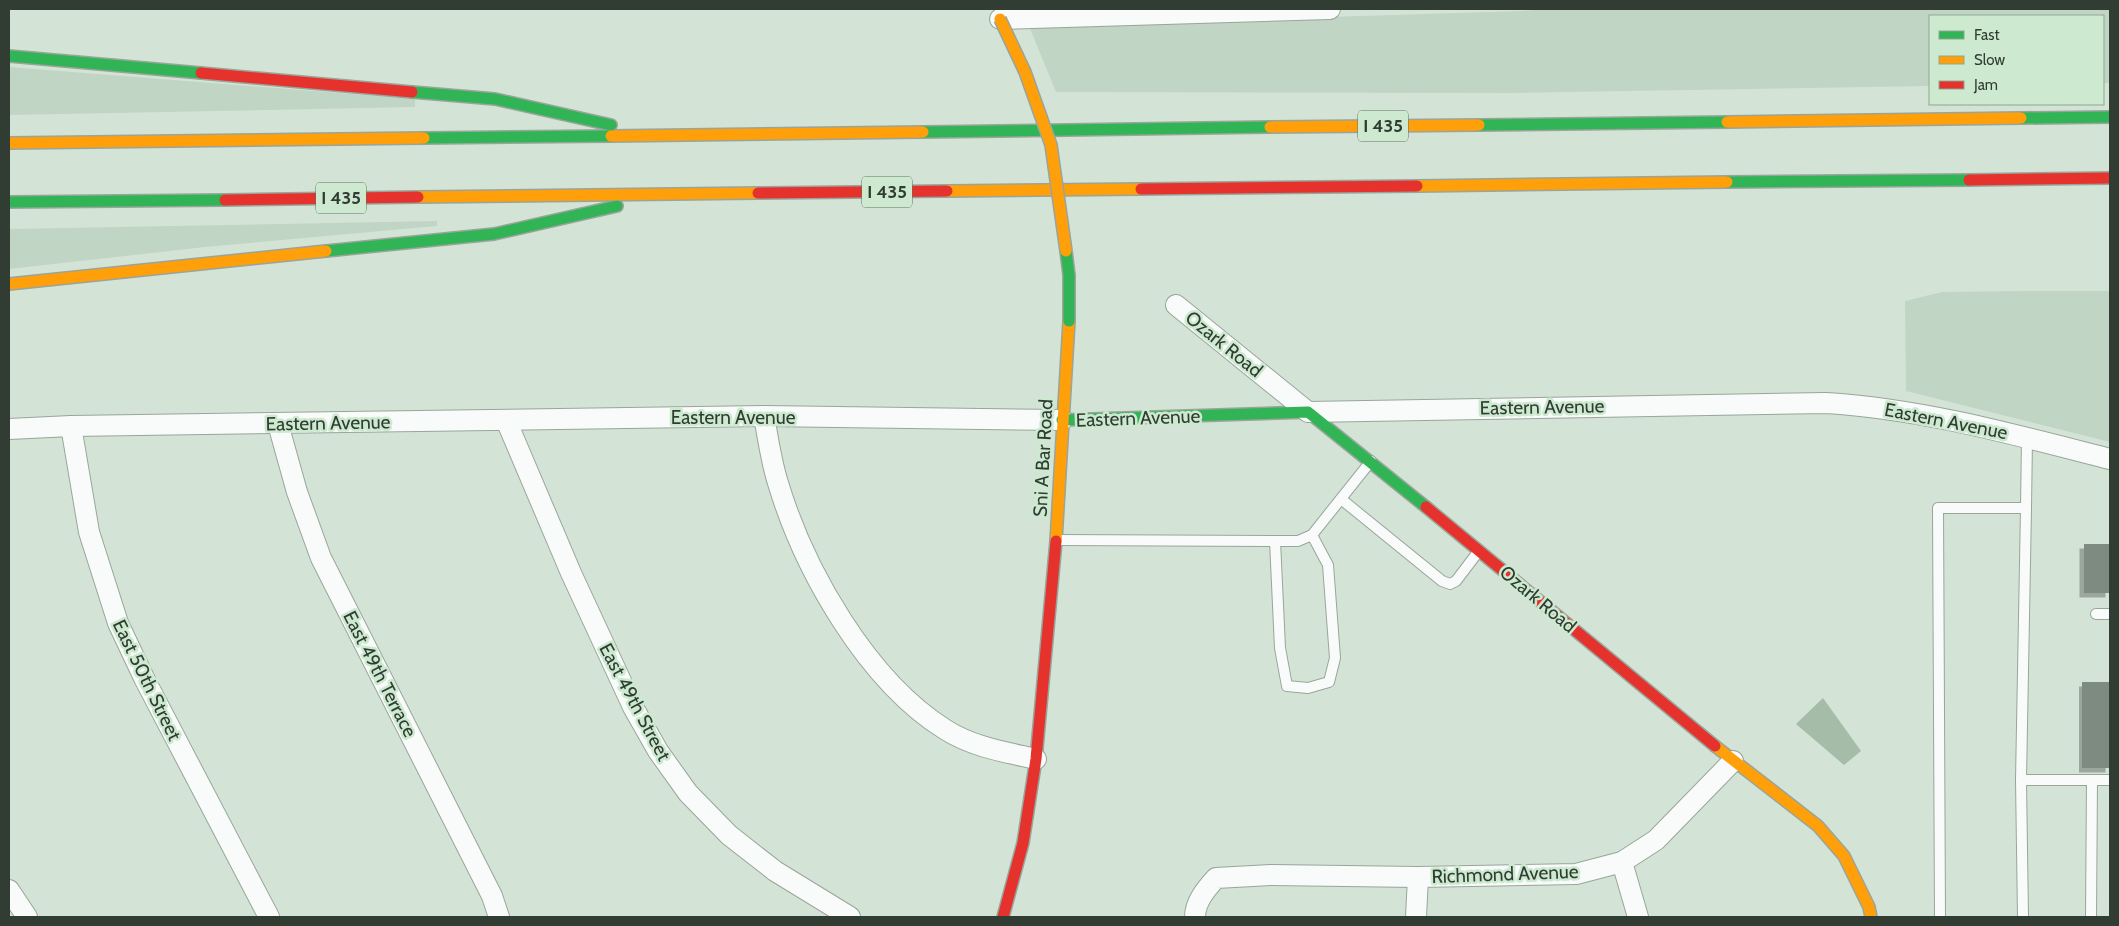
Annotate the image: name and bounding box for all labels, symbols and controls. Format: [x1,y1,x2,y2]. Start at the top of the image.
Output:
legend [1929,15,2104,105]
text: Fast [1974,26,1999,44]
text: Slow [1974,51,2005,69]
text: Jam [1973,76,1998,94]
road number: I 435 [1358,110,1408,142]
road number: I 435 [862,176,912,208]
road number: I 435 [316,182,366,214]
street label: Ozark Road [1181,306,1267,382]
street label: Eastern Avenue [1479,394,1605,420]
street label: Eastern Avenue [1883,398,2010,444]
street label: Sni A Bar Road [1028,399,1058,517]
street label: Eastern Avenue [1075,404,1201,432]
street label: Eastern Avenue [671,406,796,429]
street label: Eastern Avenue [265,410,391,436]
street label: Ozark Road [1495,560,1581,638]
street label: East 49th Terrace [338,607,422,741]
street label: East 50th Street [108,616,186,745]
street label: East 49th Street [594,639,676,765]
street label: Richmond Avenue [1431,860,1579,888]

